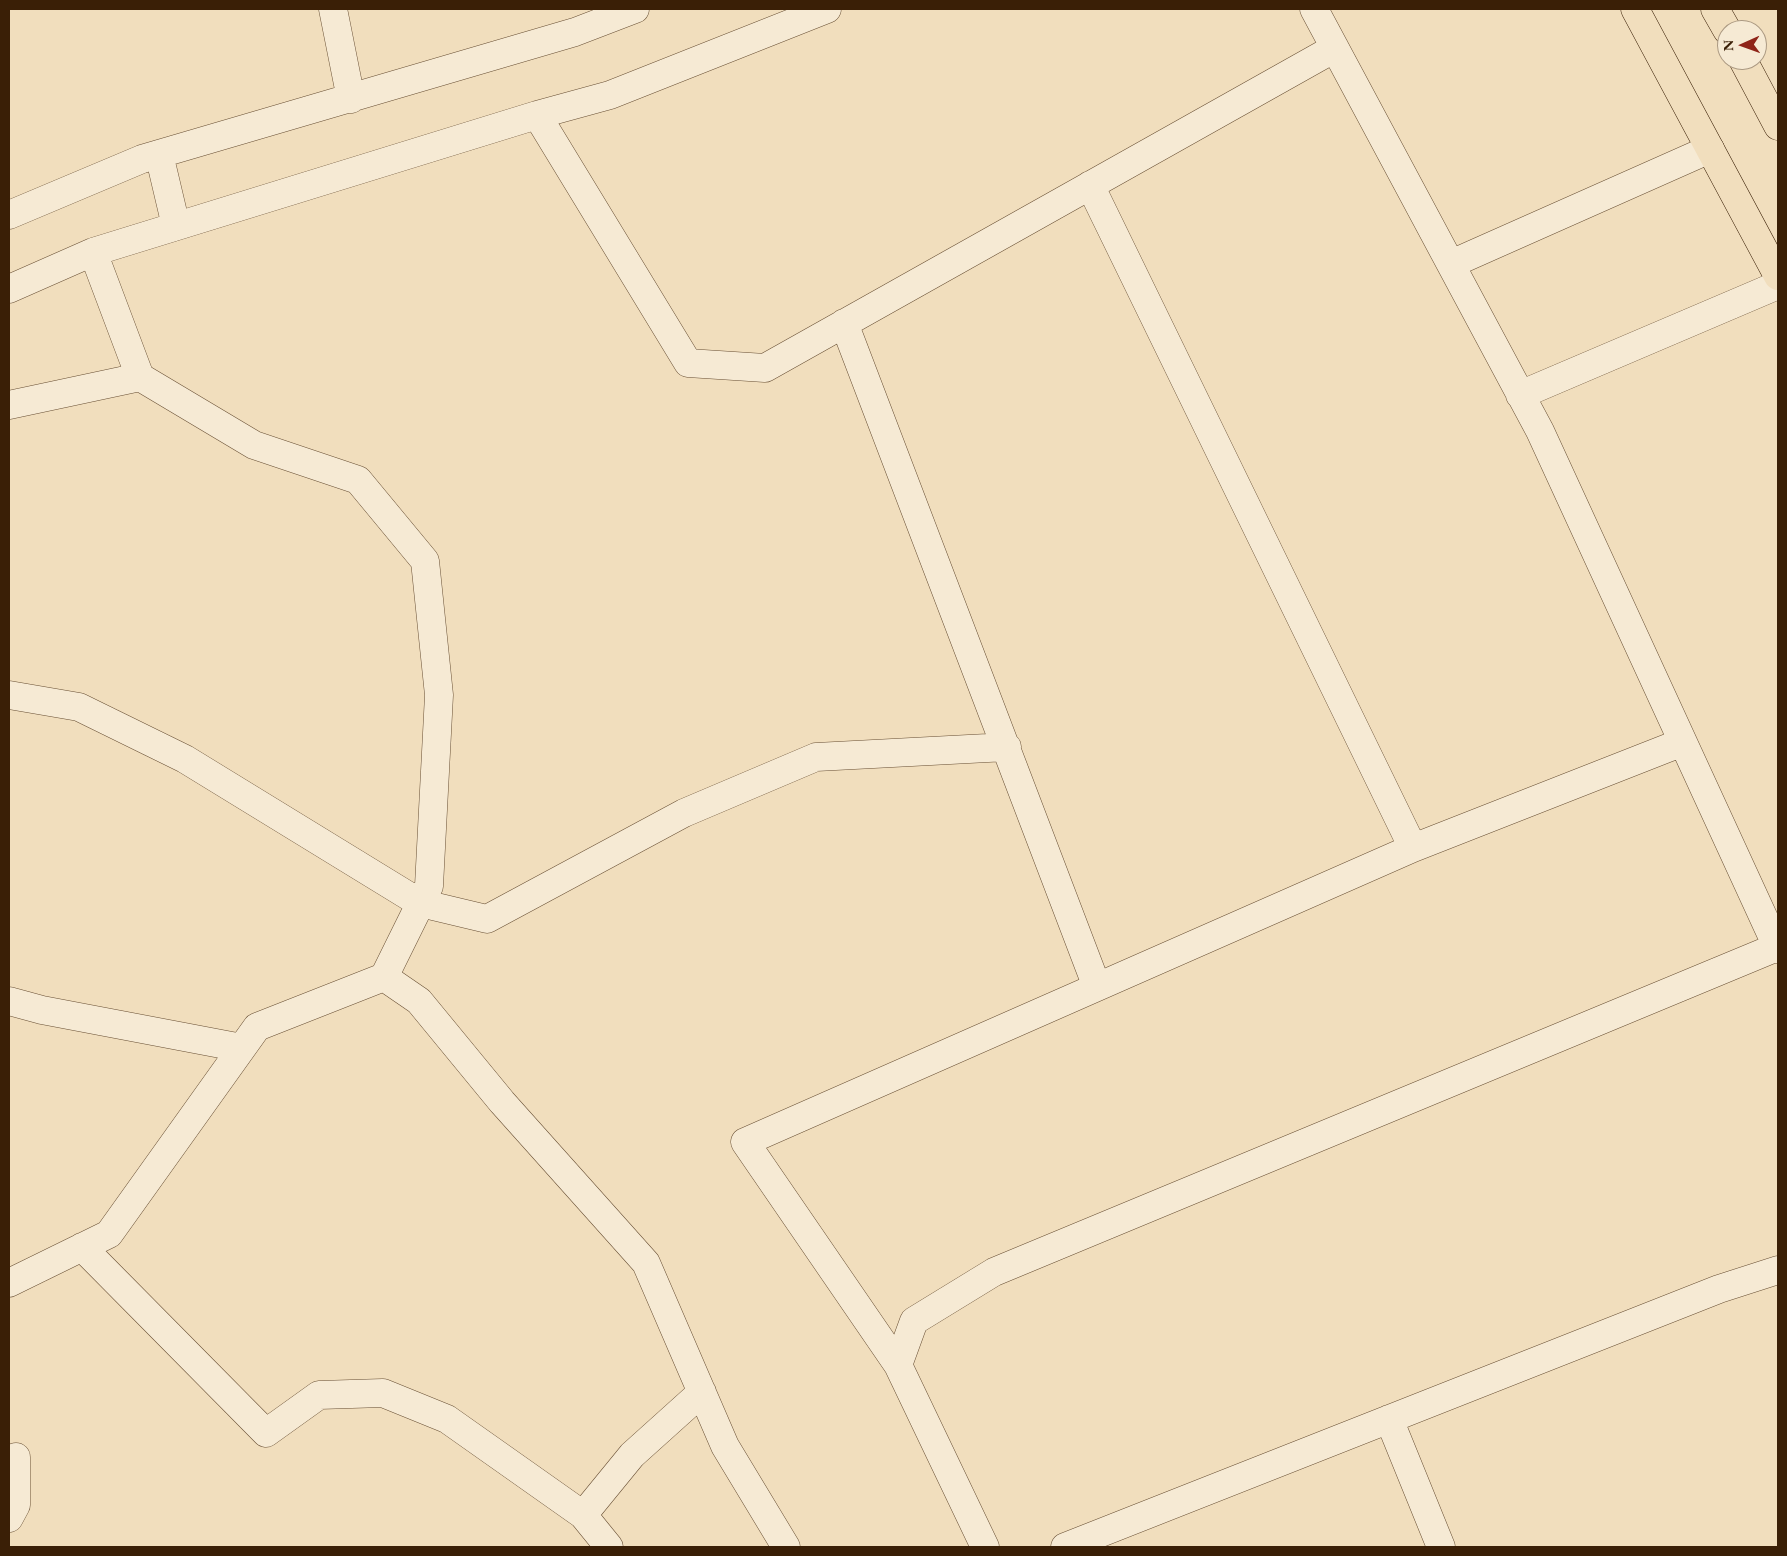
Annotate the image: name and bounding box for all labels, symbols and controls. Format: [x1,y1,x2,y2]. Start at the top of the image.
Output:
north arrow [1717,20,1767,70]
text: N [1719,40,1737,51]

